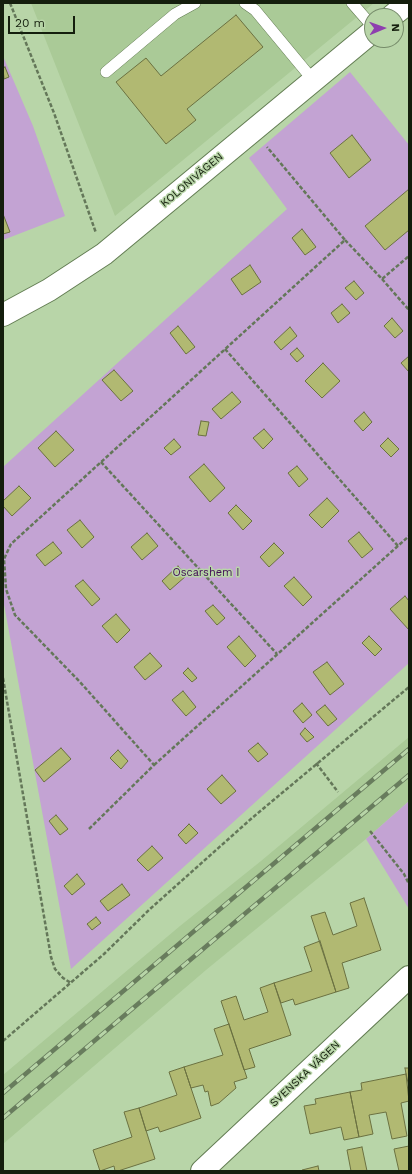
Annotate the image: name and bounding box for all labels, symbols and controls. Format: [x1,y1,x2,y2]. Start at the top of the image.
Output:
scale bar [10,8,77,34]
north arrow [364,8,404,48]
text: 20 m [15,16,45,30]
text: N [389,23,402,32]
street label: KOLONIVÄGEN [158,150,226,210]
park label: Oscarshem I [172,566,240,580]
street label: SVENSKA VÄGEN [267,1038,343,1110]

